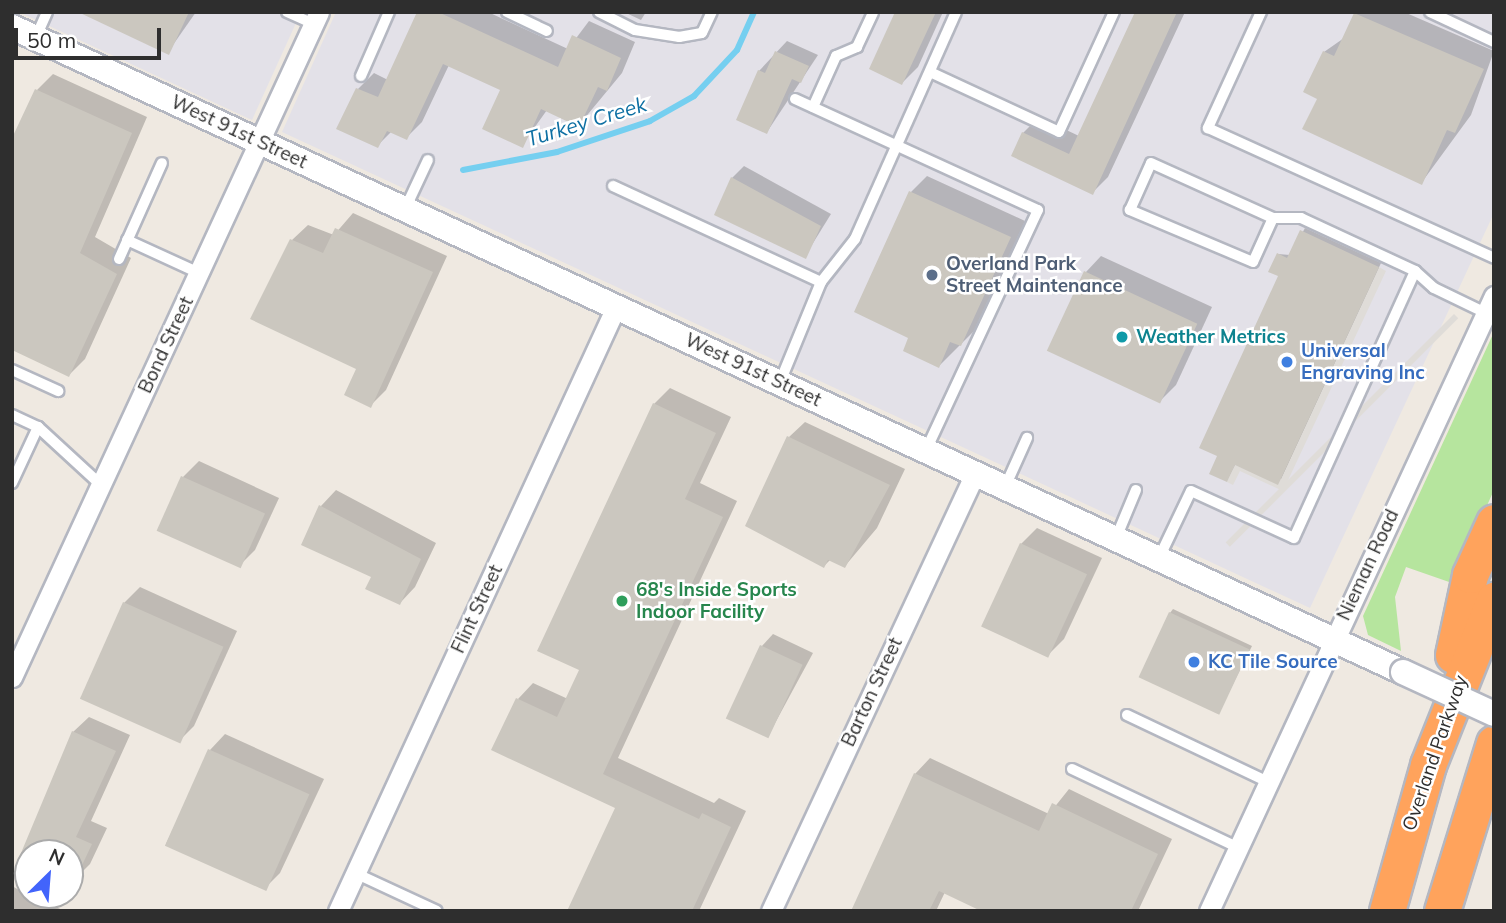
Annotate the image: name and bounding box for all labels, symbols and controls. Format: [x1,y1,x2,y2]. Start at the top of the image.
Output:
scale bar [18,14,164,58]
text: 50 m [27,27,76,53]
street label: West 91st Street [167,90,311,174]
water label: Turkey Creek [523,91,649,151]
place label: Overland Park Street Maintenance [946,253,1123,297]
marker: Overland Park Street Maintenance [924,267,940,283]
street label: Bond Street [134,293,198,397]
place label: Weather Metrics [1136,326,1286,348]
street label: West 91st Street [681,328,825,412]
marker: Weather Metrics [1114,329,1130,345]
place label: Universal Engraving Inc [1301,340,1425,384]
marker: Universal Engraving Inc [1279,354,1295,370]
street label: Nieman Road [1332,506,1404,624]
street label: Flint Street [447,561,507,657]
place label: 68's Inside Sports Indoor Facility [636,579,797,623]
marker: 68's Inside Sports Indoor Facility [614,593,630,609]
street label: Barton Street [837,634,907,750]
place label: KC Tile Source [1208,651,1338,673]
marker: KC Tile Source [1186,654,1202,670]
street label: Overland Parkway [1398,672,1472,834]
north arrow [14,839,84,909]
text: N [45,843,69,871]

